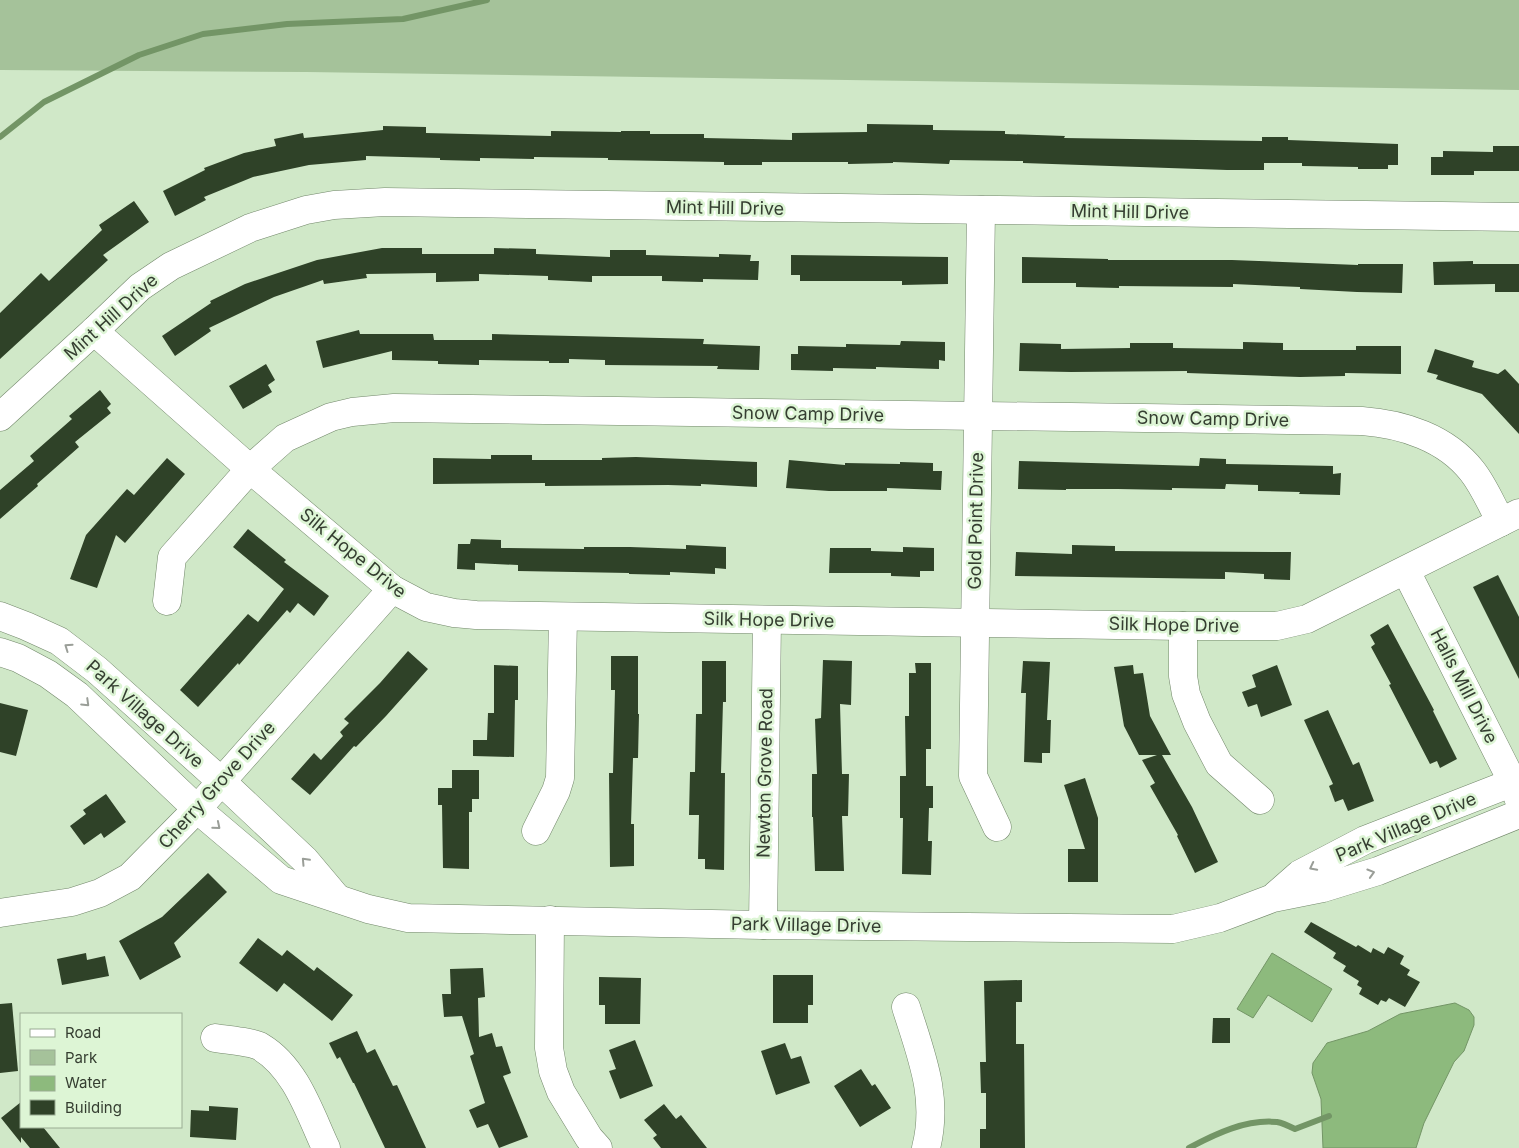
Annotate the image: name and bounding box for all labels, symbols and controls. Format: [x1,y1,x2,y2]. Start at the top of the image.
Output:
street label: Mint Hill Drive [666,196,784,219]
street label: Mint Hill Drive [1071,200,1189,223]
street label: Mint Hill Drive [60,269,162,364]
street label: Snow Camp Drive [732,402,884,425]
street label: Snow Camp Drive [1137,407,1289,430]
street label: Gold Point Drive [964,452,987,590]
street label: Silk Hope Drive [296,503,411,602]
street label: Silk Hope Drive [704,608,834,631]
street label: Silk Hope Drive [1109,613,1239,636]
street label: Halls Mill Drive [1427,625,1502,747]
one-way arrow [64,644,74,653]
street label: Park Village Drive [82,655,208,772]
street label: Newton Grove Road [753,688,776,858]
one-way arrow [80,697,89,706]
street label: Cherry Grove Drive [154,717,279,853]
street label: Park Village Drive [1332,787,1479,866]
one-way arrow [212,821,221,830]
one-way arrow [302,858,311,867]
one-way arrow [1309,861,1318,871]
one-way arrow [1367,869,1375,879]
street label: Park Village Drive [731,913,881,936]
legend [20,1013,182,1128]
text: Road [65,1023,101,1042]
text: Park [65,1048,98,1067]
text: Water [65,1073,107,1092]
text: Building [65,1098,122,1117]

